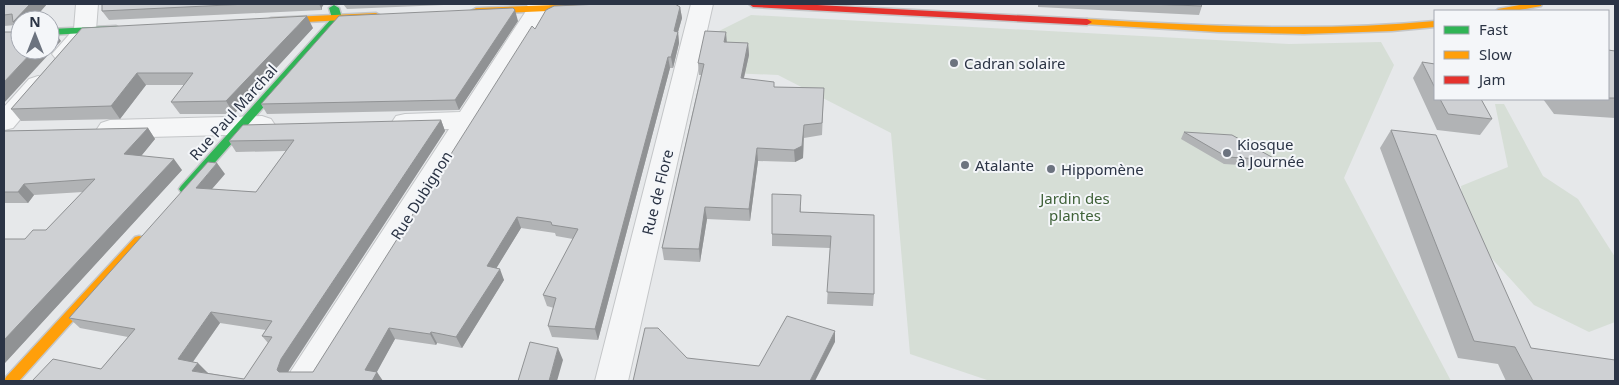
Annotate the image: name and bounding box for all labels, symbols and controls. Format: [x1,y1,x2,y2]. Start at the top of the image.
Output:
north arrow [10,10,60,60]
legend [1434,10,1609,100]
text: N [29,12,41,31]
text: Fast [1479,19,1508,39]
text: Slow [1479,44,1512,64]
place label: Cadran solaire [964,53,1065,73]
marker: Cadran solaire [948,57,960,69]
street label: Rue Paul Marchal [185,60,281,164]
text: Jam [1477,69,1506,89]
place label: Kiosque à Journée [1237,134,1304,171]
street label: Rue Dubignon [386,147,456,243]
street label: Rue de Flore [637,147,677,237]
marker: Kiosque à Journée [1221,147,1233,159]
place label: Atalante [975,155,1034,175]
marker: Atalante [959,159,971,171]
place label: Hippomène [1061,159,1144,179]
marker: Hippomène [1045,163,1057,175]
park label: Jardin des plantes [1038,188,1110,225]

